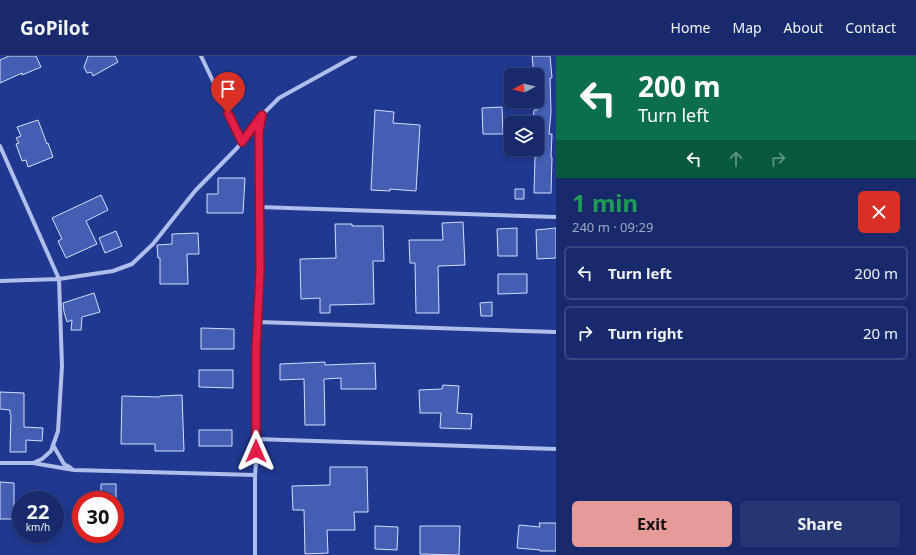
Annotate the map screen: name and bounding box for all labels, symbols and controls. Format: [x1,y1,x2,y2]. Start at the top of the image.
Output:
text: GoPilot [20,15,89,41]
text: Home [671,18,710,37]
text: Map [732,18,762,37]
text: About [784,18,823,37]
text: Contact [845,18,896,37]
text: 200 m [638,67,721,105]
north arrow [504,68,544,108]
map controls [504,68,544,156]
pin [211,72,245,113]
icon: left [572,72,624,124]
icon: arrive [217,78,239,100]
text: Turn left [638,103,709,127]
button: layers [504,116,544,156]
icon: left [683,148,705,170]
icon: ahead [725,148,747,170]
icon: right [767,148,789,170]
text: 1 min [572,186,638,219]
button: close [858,191,900,233]
text: 240 m · 09:29 [572,218,653,236]
icon: left [574,262,596,284]
text: Turn left [608,263,672,283]
text: 200 m [854,263,898,283]
icon: right [574,322,596,344]
text: Turn right [608,323,683,343]
text: 20 m [863,323,898,343]
position arrow [235,430,277,472]
speed limit sign: 30 [72,491,124,543]
text: 22 [27,498,49,525]
button: Exit [572,501,732,547]
button: Share [740,501,900,547]
text: km/h [26,520,50,534]

